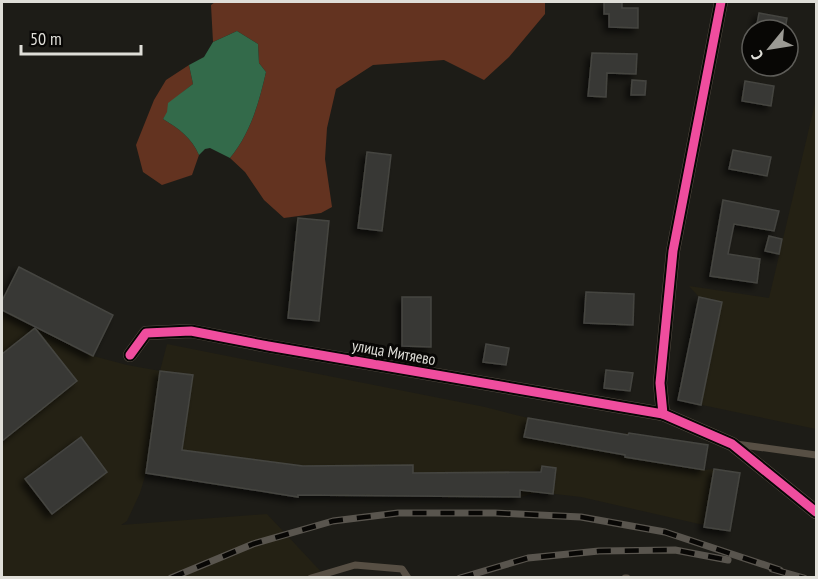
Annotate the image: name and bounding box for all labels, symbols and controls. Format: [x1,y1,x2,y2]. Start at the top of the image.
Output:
scale bar [21,18,141,56]
north arrow [740,18,800,78]
text: 50 m [30,27,62,50]
text: С [746,47,767,64]
street label: улица Митяево [351,335,438,369]

